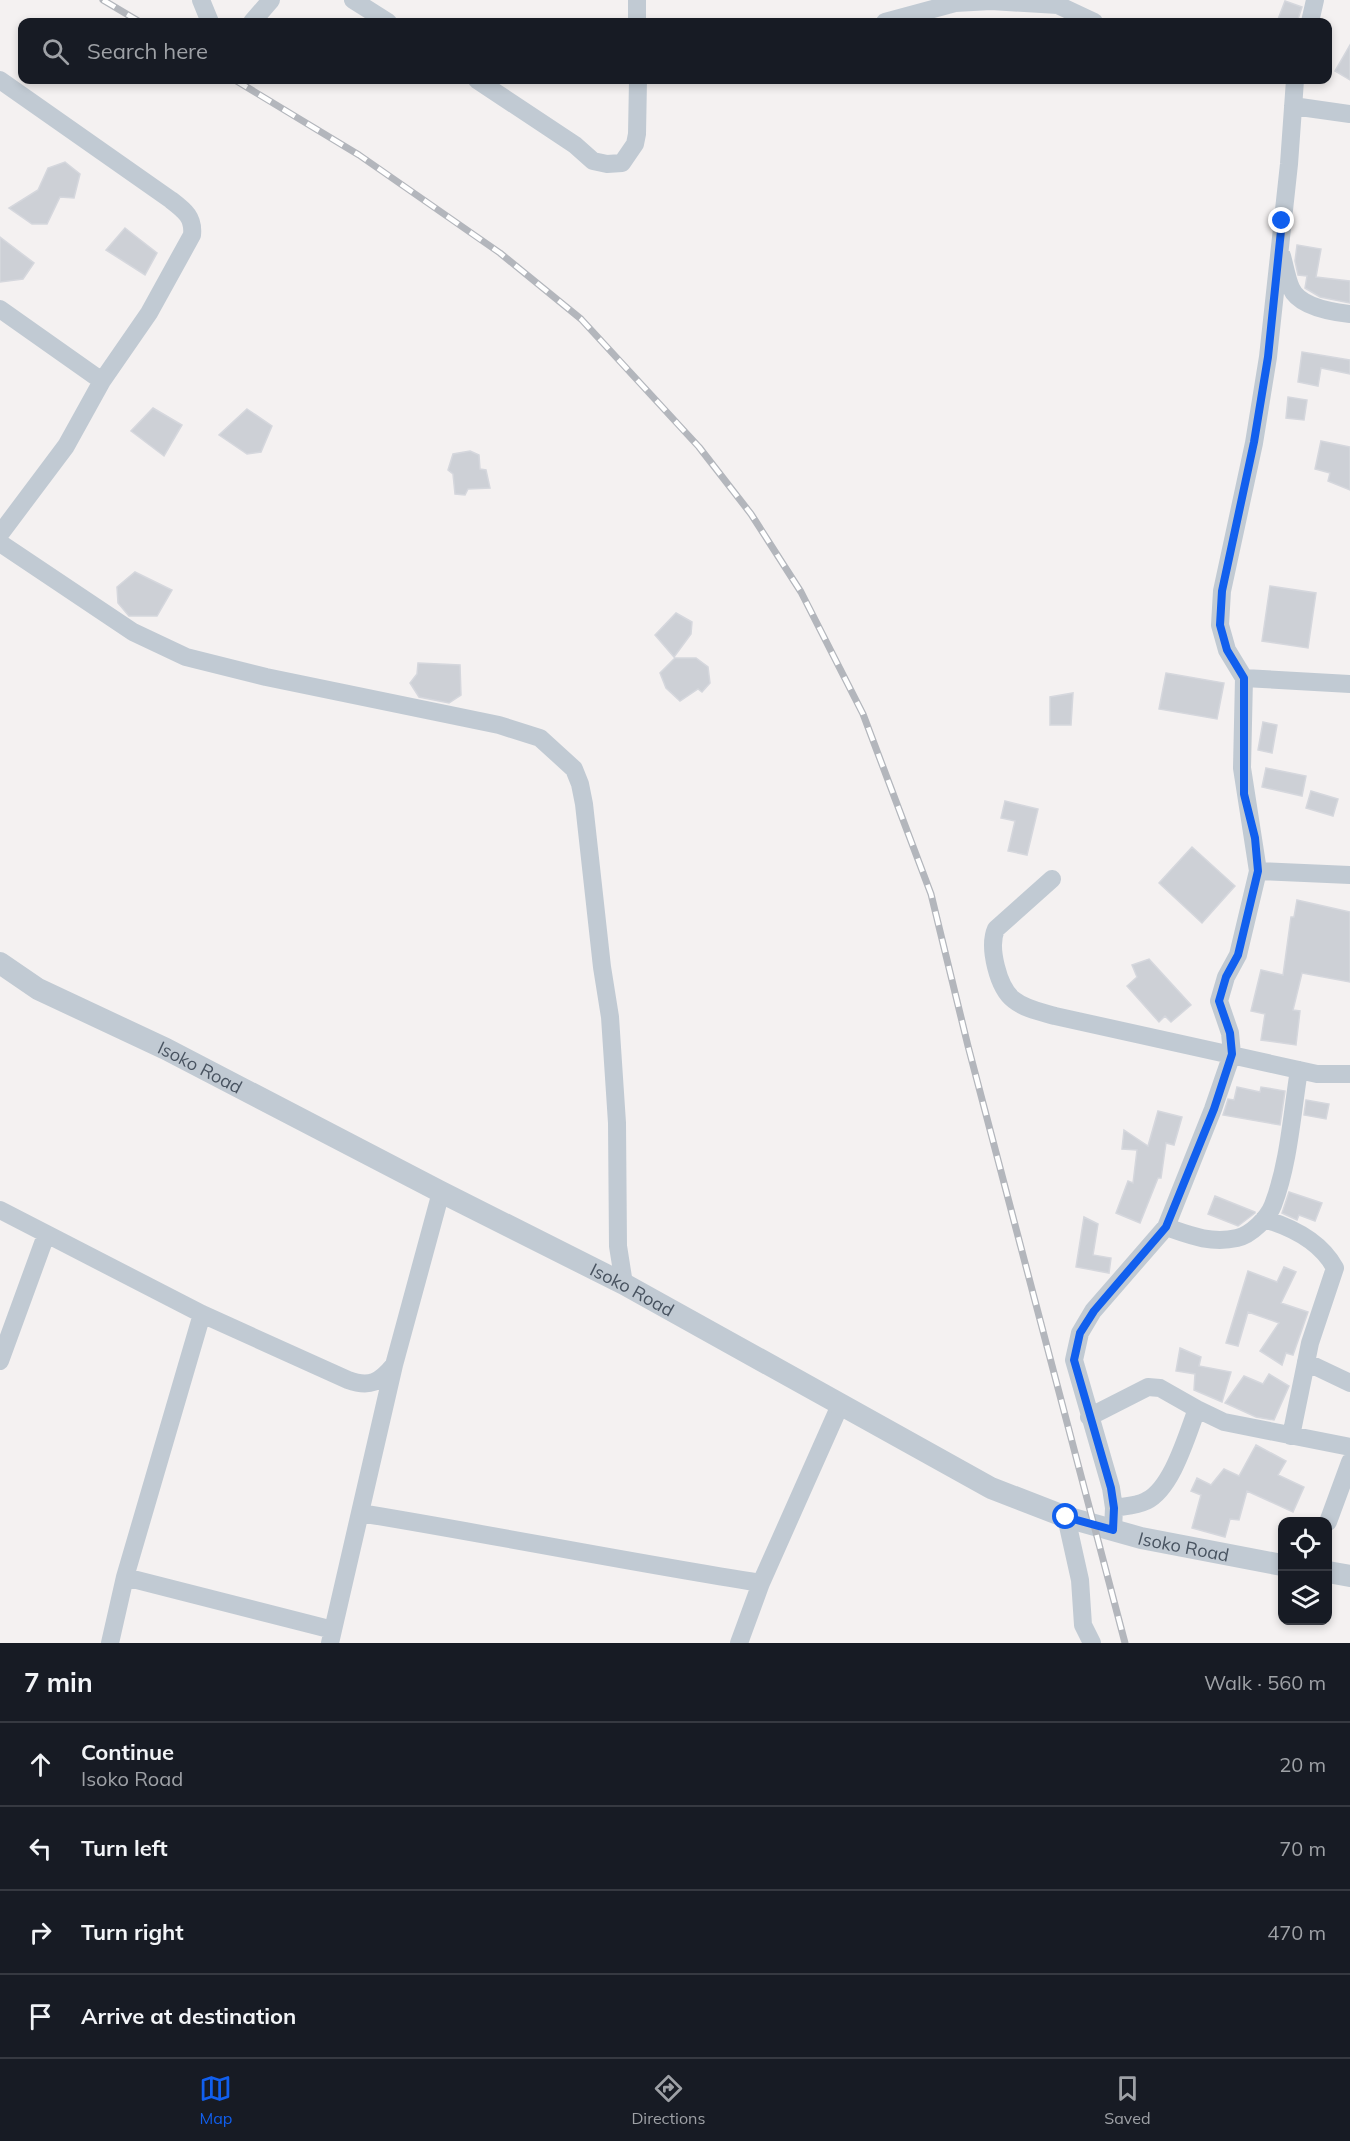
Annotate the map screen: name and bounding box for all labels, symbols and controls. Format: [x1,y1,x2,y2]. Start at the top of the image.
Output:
search box [18,18,1332,84]
icon: search [39,35,72,68]
text: Search here [87,37,208,65]
route end [1268,207,1294,233]
street label: Isoko Road [154,1035,246,1098]
street label: Isoko Road [586,1257,678,1321]
route start [1052,1503,1078,1529]
map controls [1278,1517,1332,1625]
button: locate [1278,1517,1332,1571]
street label: Isoko Road [1136,1526,1231,1566]
button: layers [1278,1571,1332,1625]
text: 7 min [24,1666,93,1699]
text: Walk · 560 m [1204,1670,1326,1695]
text: Continue [81,1738,174,1766]
icon: ahead [24,1748,57,1781]
text: 20 m [1279,1752,1326,1777]
text: Isoko Road [81,1766,183,1791]
icon: left [24,1832,57,1865]
text: Turn left [81,1834,168,1862]
text: 70 m [1279,1836,1326,1861]
icon: right [24,1916,57,1949]
text: Turn right [81,1918,184,1946]
text: 470 m [1267,1920,1326,1945]
icon: arrive [24,2000,57,2033]
text: Arrive at destination [81,2002,296,2030]
tab: Map [199,2072,232,2128]
tab: Directions [631,2072,705,2128]
tab: Saved [1104,2072,1151,2128]

